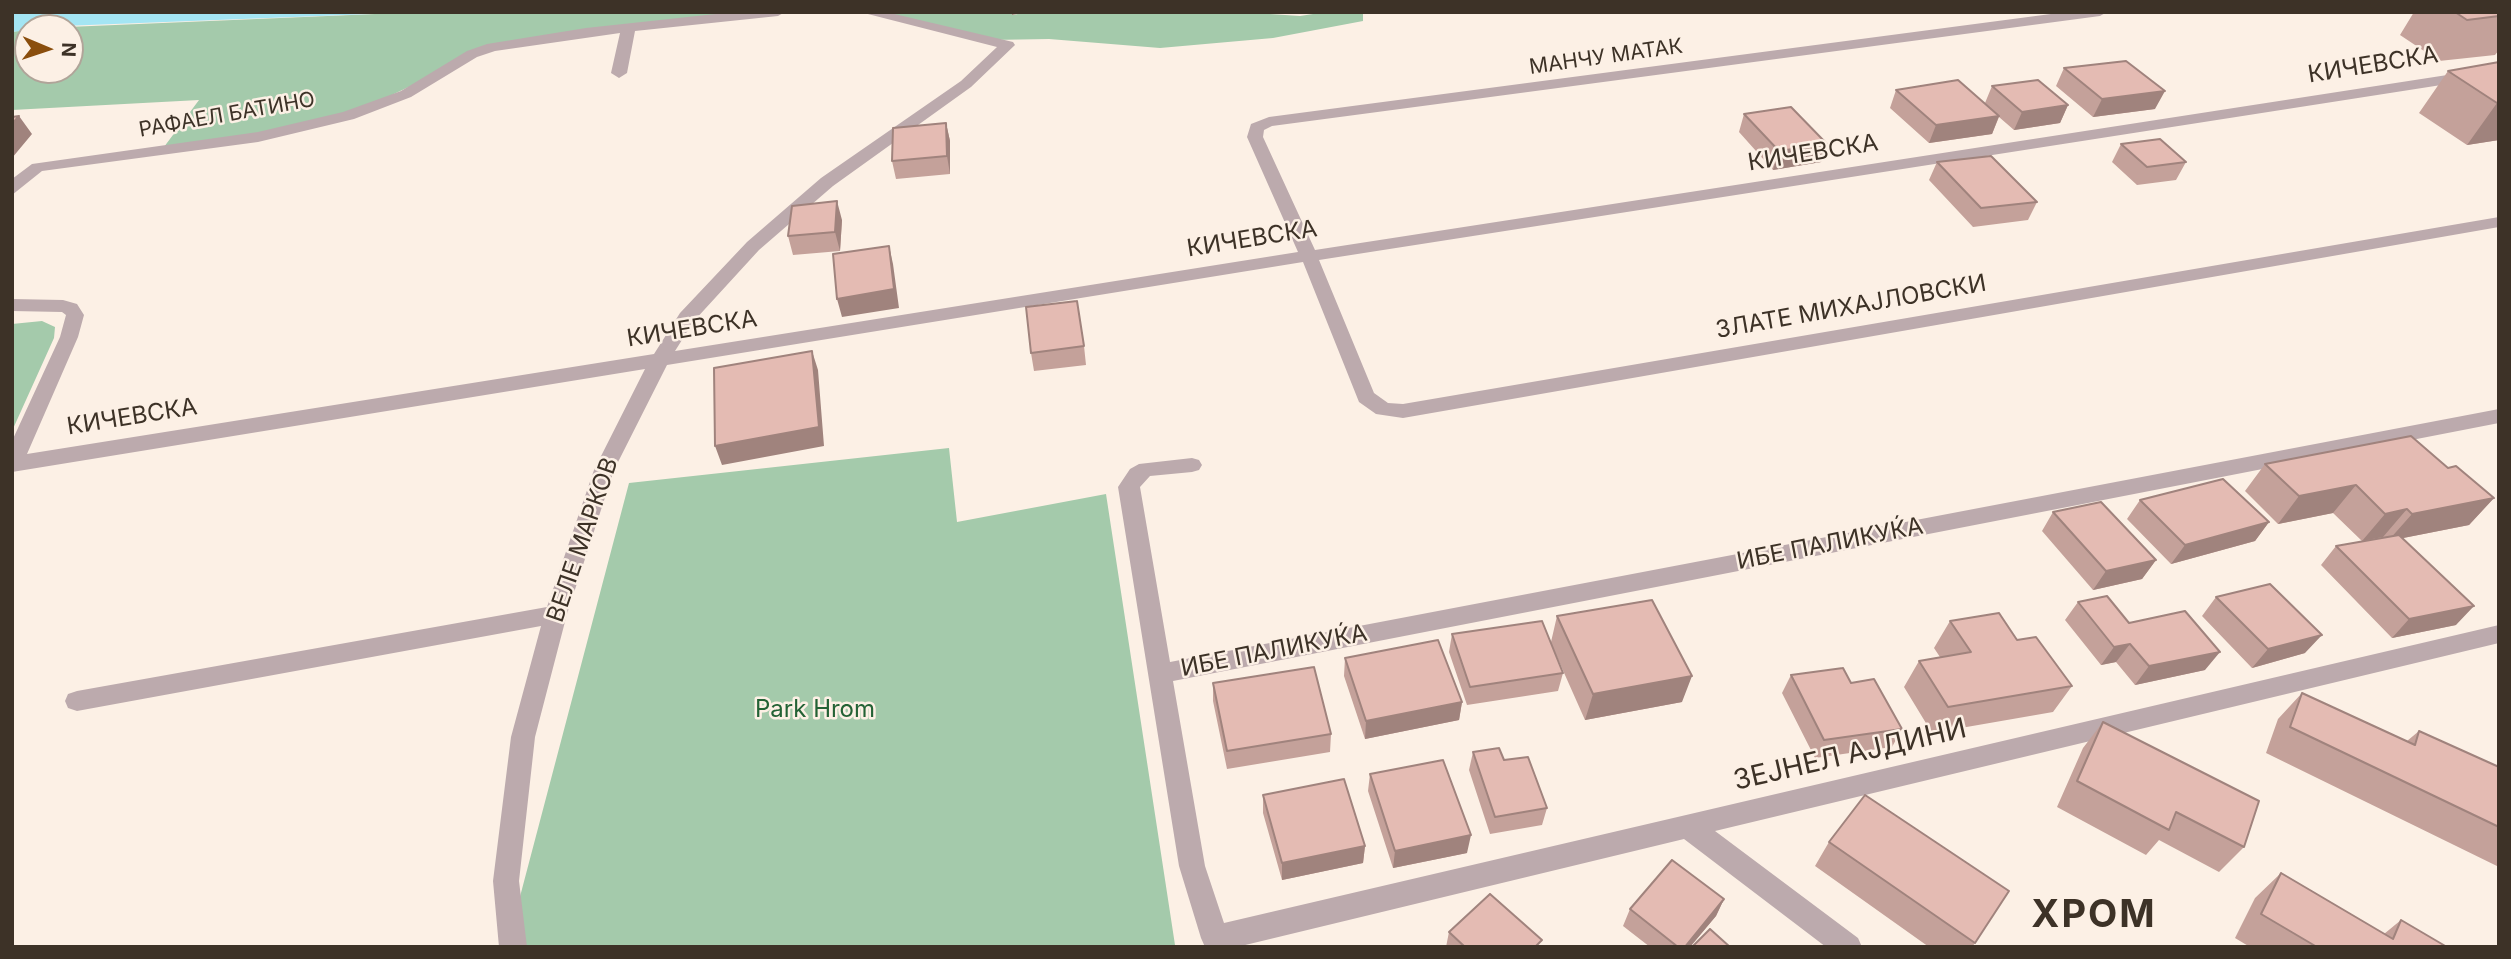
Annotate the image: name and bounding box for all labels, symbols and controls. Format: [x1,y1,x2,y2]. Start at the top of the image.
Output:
north arrow [14,14,84,84]
street label: МАНЧУ МАТАК [1528,34,1684,80]
street label: КИЧЕВСКА [2306,41,2440,89]
text: N [57,42,80,57]
street label: РАФАЕЛ БАТИНО [137,87,317,143]
street label: КИЧЕВСКА [1746,129,1880,177]
street label: КИЧЕВСКА [1185,215,1319,263]
street label: ЗЛАТЕ МИХАЈЛОВСКИ [1714,269,1988,345]
street label: КИЧЕВСКА [625,305,759,353]
street label: КИЧЕВСКА [65,393,199,441]
street label: ВЕЛЕ МАРКОВ [541,454,625,626]
street label: ИБЕ ПАЛИКУЌА [1734,512,1926,576]
street label: ИБЕ ПАЛИКУЌА [1178,619,1370,683]
park label: Park Hrom [755,696,875,724]
street label: ЗЕЈНЕЛ АЈДИНИ [1730,712,1970,798]
district label: ХРОМ [2032,893,2156,939]

